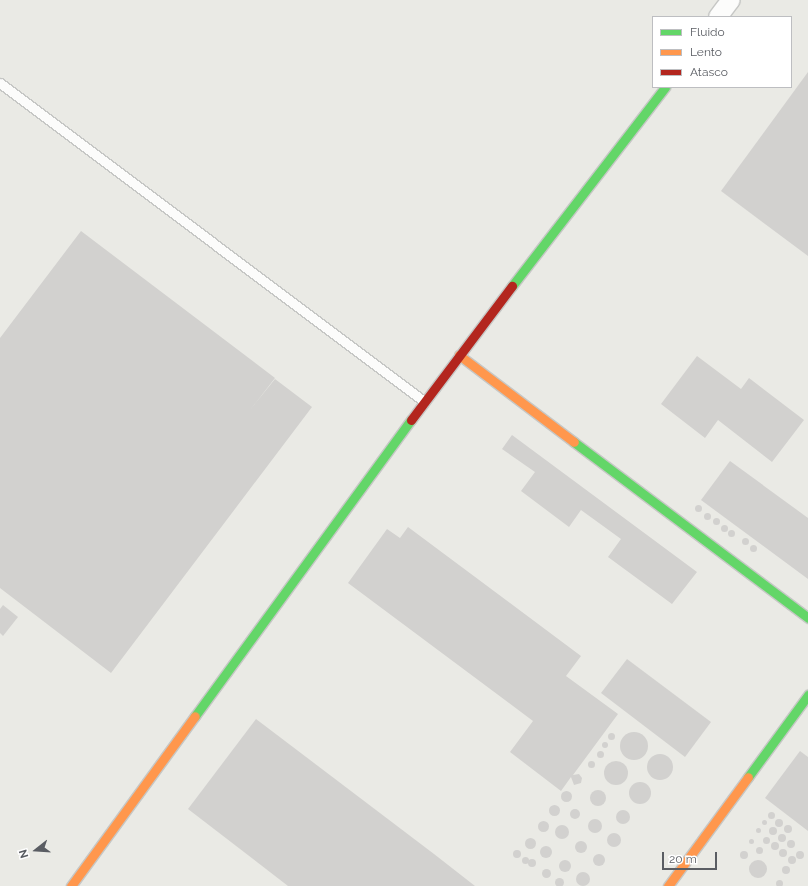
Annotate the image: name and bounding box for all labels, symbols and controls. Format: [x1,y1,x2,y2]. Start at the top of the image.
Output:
legend [652,16,792,88]
text: Fluido [690,25,725,39]
text: Lento [690,45,722,59]
text: Atasco [690,65,728,79]
north arrow [16,830,56,870]
scale bar [664,844,719,870]
text: N [17,848,31,860]
text: 20 m [669,852,697,866]

